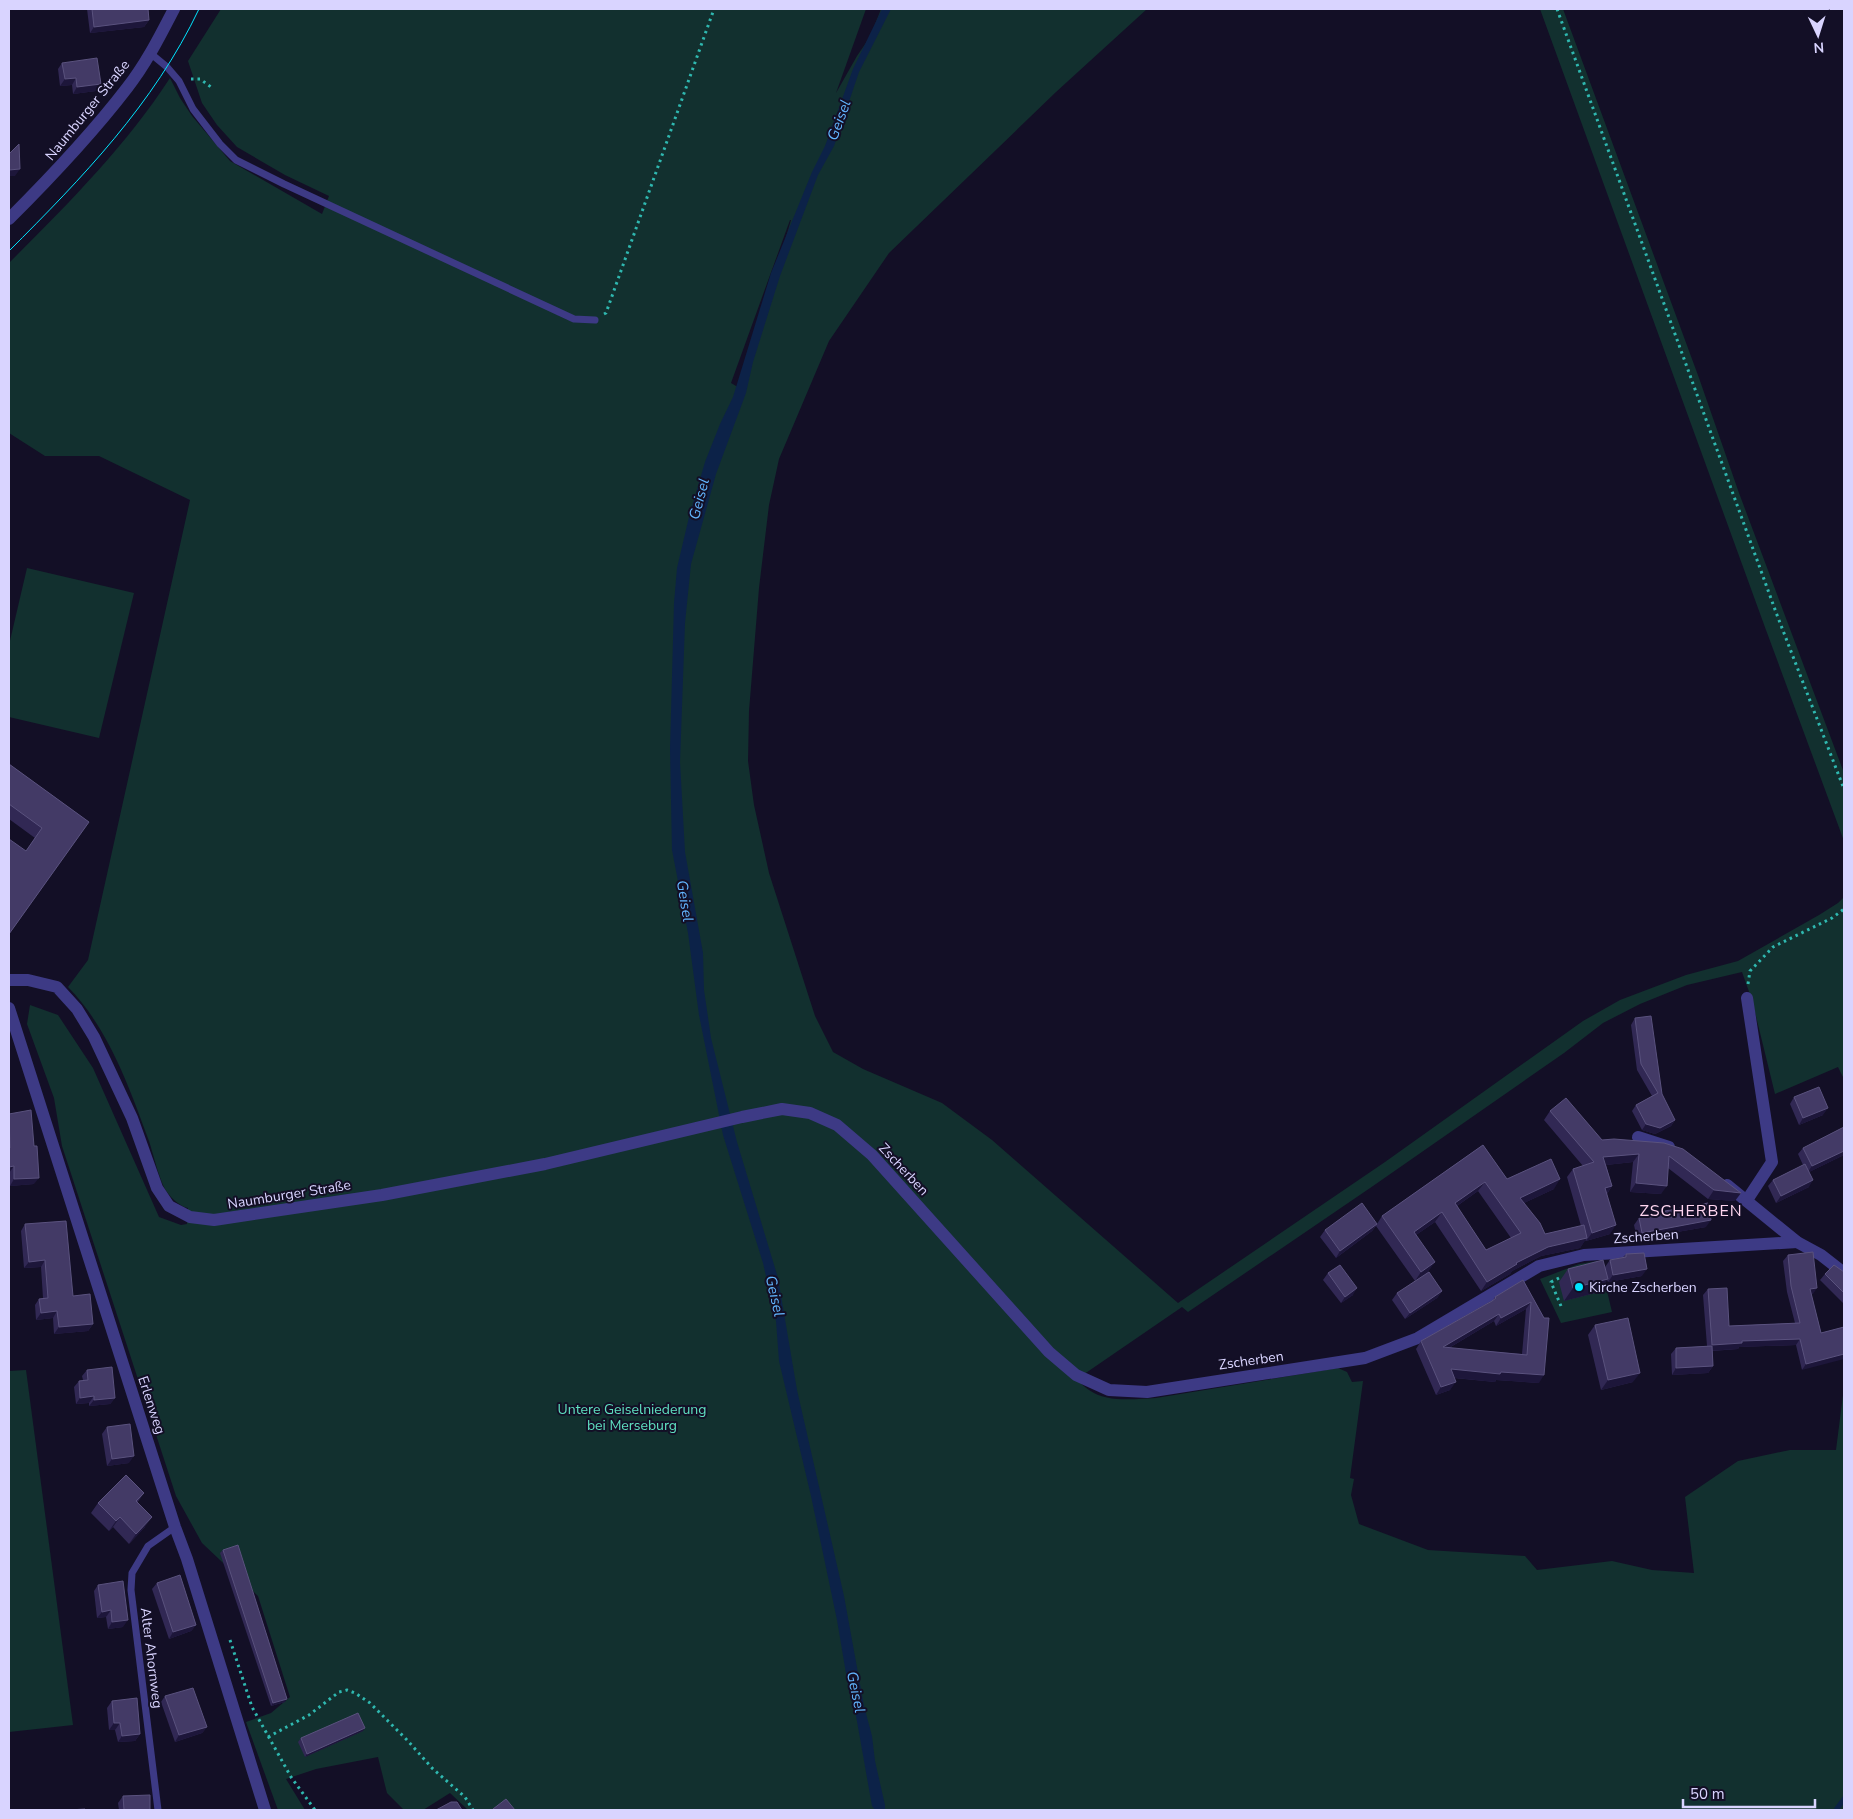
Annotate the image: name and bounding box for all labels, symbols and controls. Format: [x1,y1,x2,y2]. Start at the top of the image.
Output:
north arrow [1793,10,1843,60]
text: N [1813,38,1825,57]
street label: Naumburger Straße [41,56,134,165]
water label: Geisel [822,97,856,143]
water label: Geisel [684,476,714,522]
water label: Geisel [672,879,698,923]
street label: Zscherben [874,1139,933,1200]
street label: Naumburger Straße [226,1175,352,1214]
district label: ZSCHERBEN [1639,1200,1743,1222]
street label: Zscherben [1613,1225,1679,1248]
water label: Geisel [761,1273,789,1319]
place label: Kirche Zscherben [1589,1278,1697,1297]
marker: Kirche Zscherben [1573,1281,1585,1293]
street label: Zscherben [1217,1347,1285,1374]
street label: Erlenweg [133,1374,170,1437]
park label: Untere Geiselniederung bei Merseburg [558,1400,706,1435]
street label: Alter Ahornweg [136,1607,167,1709]
water label: Geisel [842,1669,870,1715]
scale bar [1683,1776,1816,1808]
text: 50 m [1690,1784,1725,1804]

